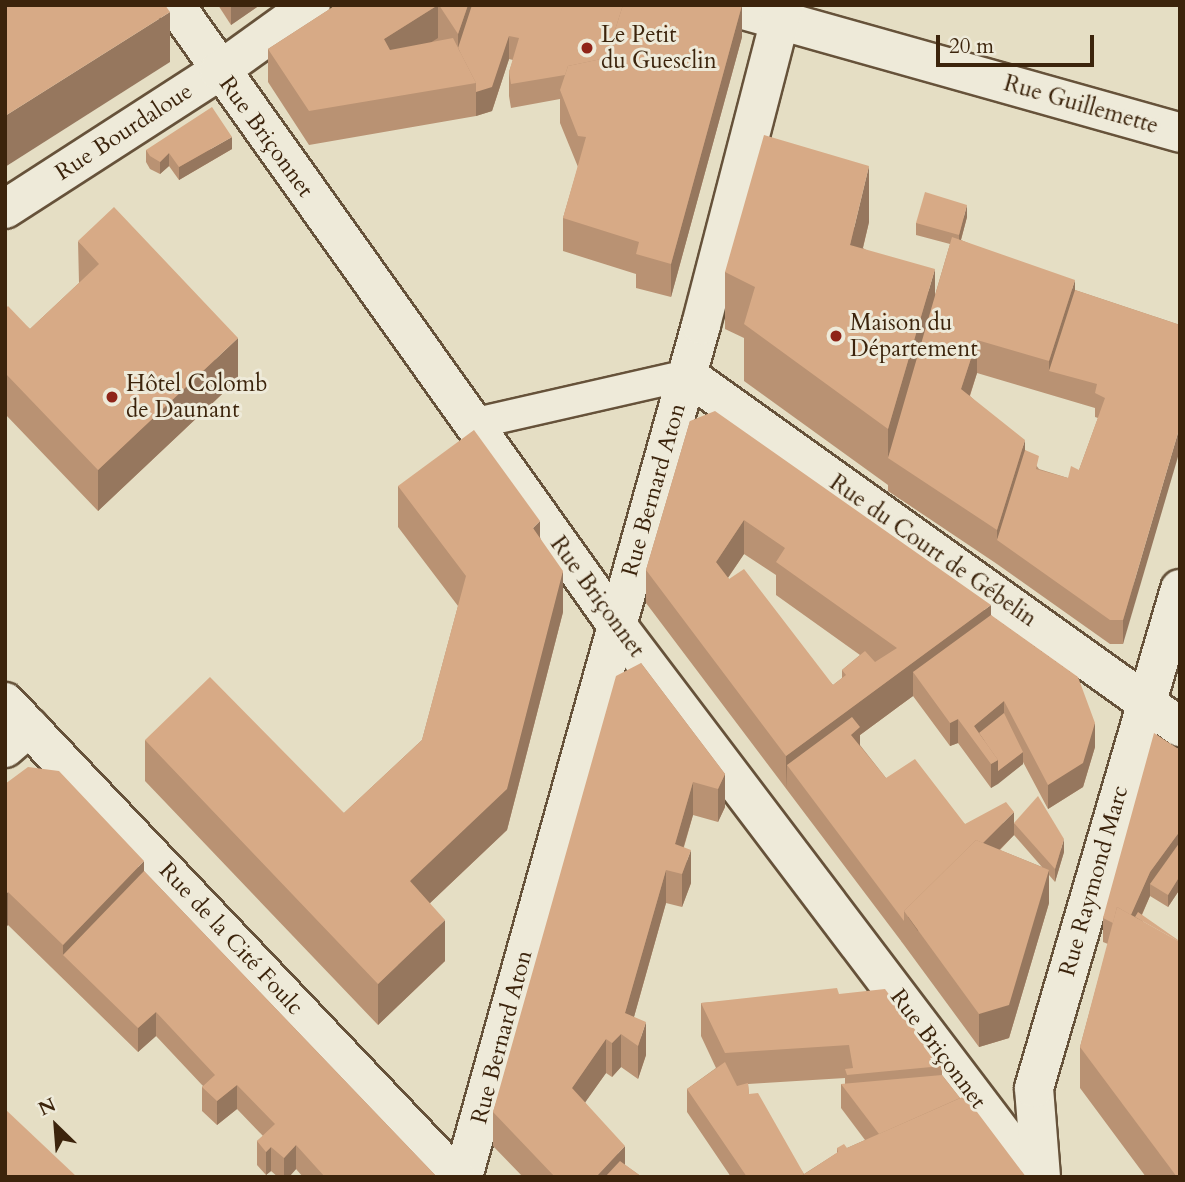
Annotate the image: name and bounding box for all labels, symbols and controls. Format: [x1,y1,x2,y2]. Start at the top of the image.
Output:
place label: Le Petit du Guesclin [601,21,717,75]
scale bar [940,21,1098,65]
text: 20 m [949,32,994,61]
marker: Le Petit du Guesclin [579,40,595,56]
street label: Rue Guillemette [1001,70,1161,140]
street label: Rue Briçonnet [213,71,319,203]
street label: Rue Bourdaloue [50,77,198,187]
place label: Maison du Département [850,309,978,363]
marker: Maison du Département [828,328,844,344]
place label: Hôtel Colomb de Daunant [126,370,267,424]
marker: Hôtel Colomb de Daunant [104,389,120,405]
street label: Rue Bernard Aton [616,400,692,580]
street label: Rue du Court de Gébelin [824,469,1042,633]
street label: Rue Briçonnet [544,531,650,663]
street label: Rue Raymond Marc [1054,782,1134,980]
street label: Rue de la Cité Foulc [153,857,309,1021]
street label: Rue Bernard Aton [466,947,538,1127]
street label: Rue Briçonnet [884,984,992,1114]
north arrow [21,1091,91,1161]
text: N [34,1092,60,1122]

